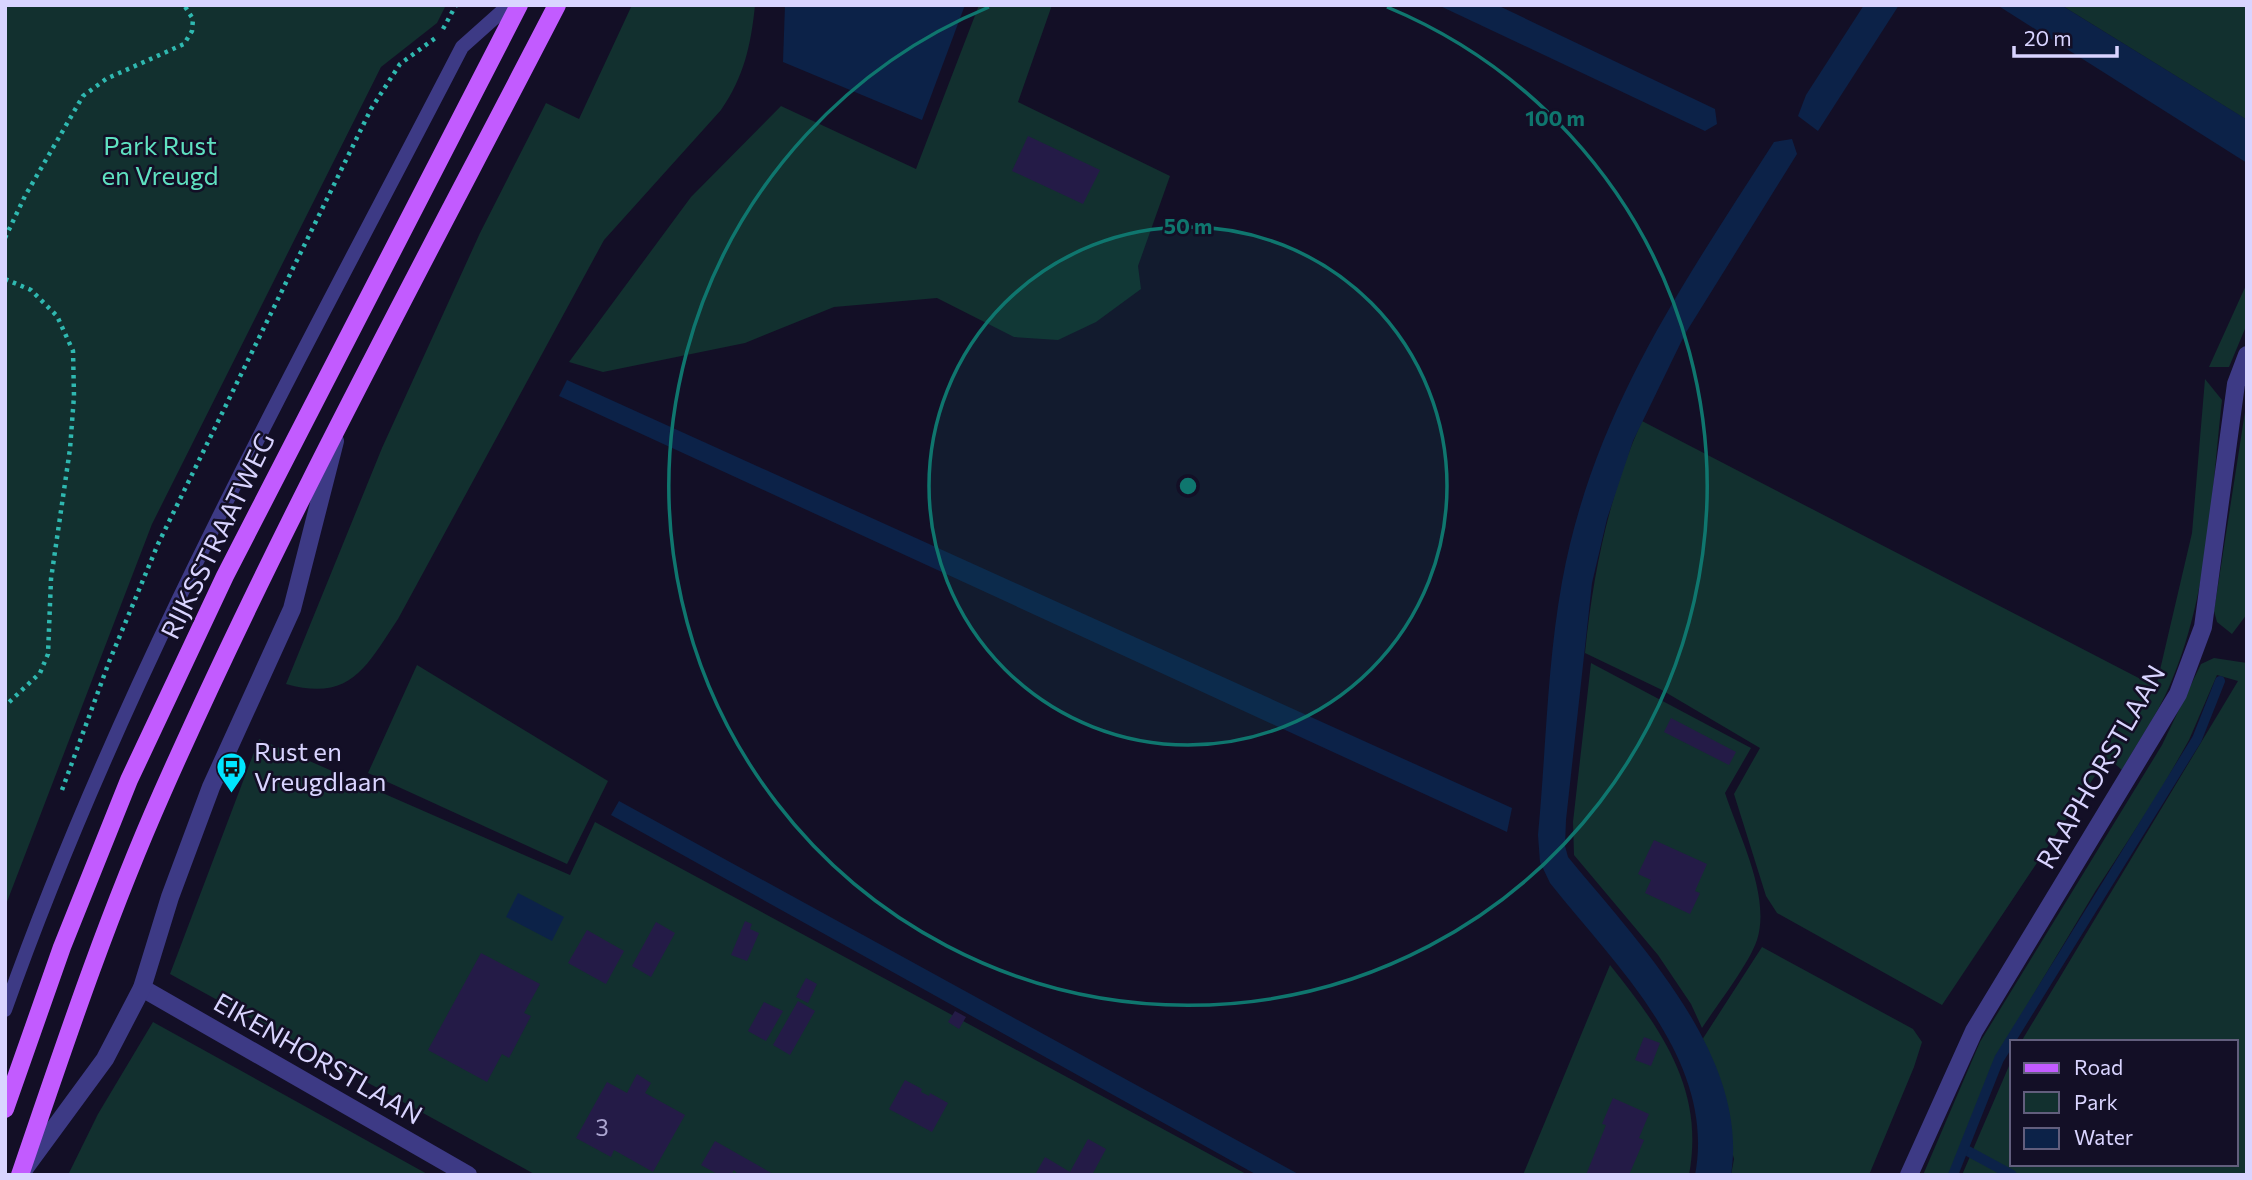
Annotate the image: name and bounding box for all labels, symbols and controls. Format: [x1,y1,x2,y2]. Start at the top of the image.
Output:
scale bar [2014,14,2117,58]
text: 20 m [2024,25,2072,50]
text: 100 m [1525,105,1585,130]
park label: Park Rust en Vreugd [101,129,219,190]
text: 50 m [1164,213,1212,238]
street label: RIJKSSTRAATWEG [153,427,280,643]
centre of rings [1176,474,1200,498]
street label: RAAPHORSTLAAN [2029,659,2171,873]
place label: Rust en Vreugdlaan [254,735,386,796]
bus stop icon: Rust en Vreugdlaan [214,750,248,794]
street label: EIKENHORSTLAAN [209,985,428,1130]
legend [2010,1040,2238,1166]
text: Road [2074,1054,2123,1079]
text: Park [2074,1089,2118,1114]
house number: 3 [595,1113,609,1141]
text: Water [2074,1124,2133,1149]

